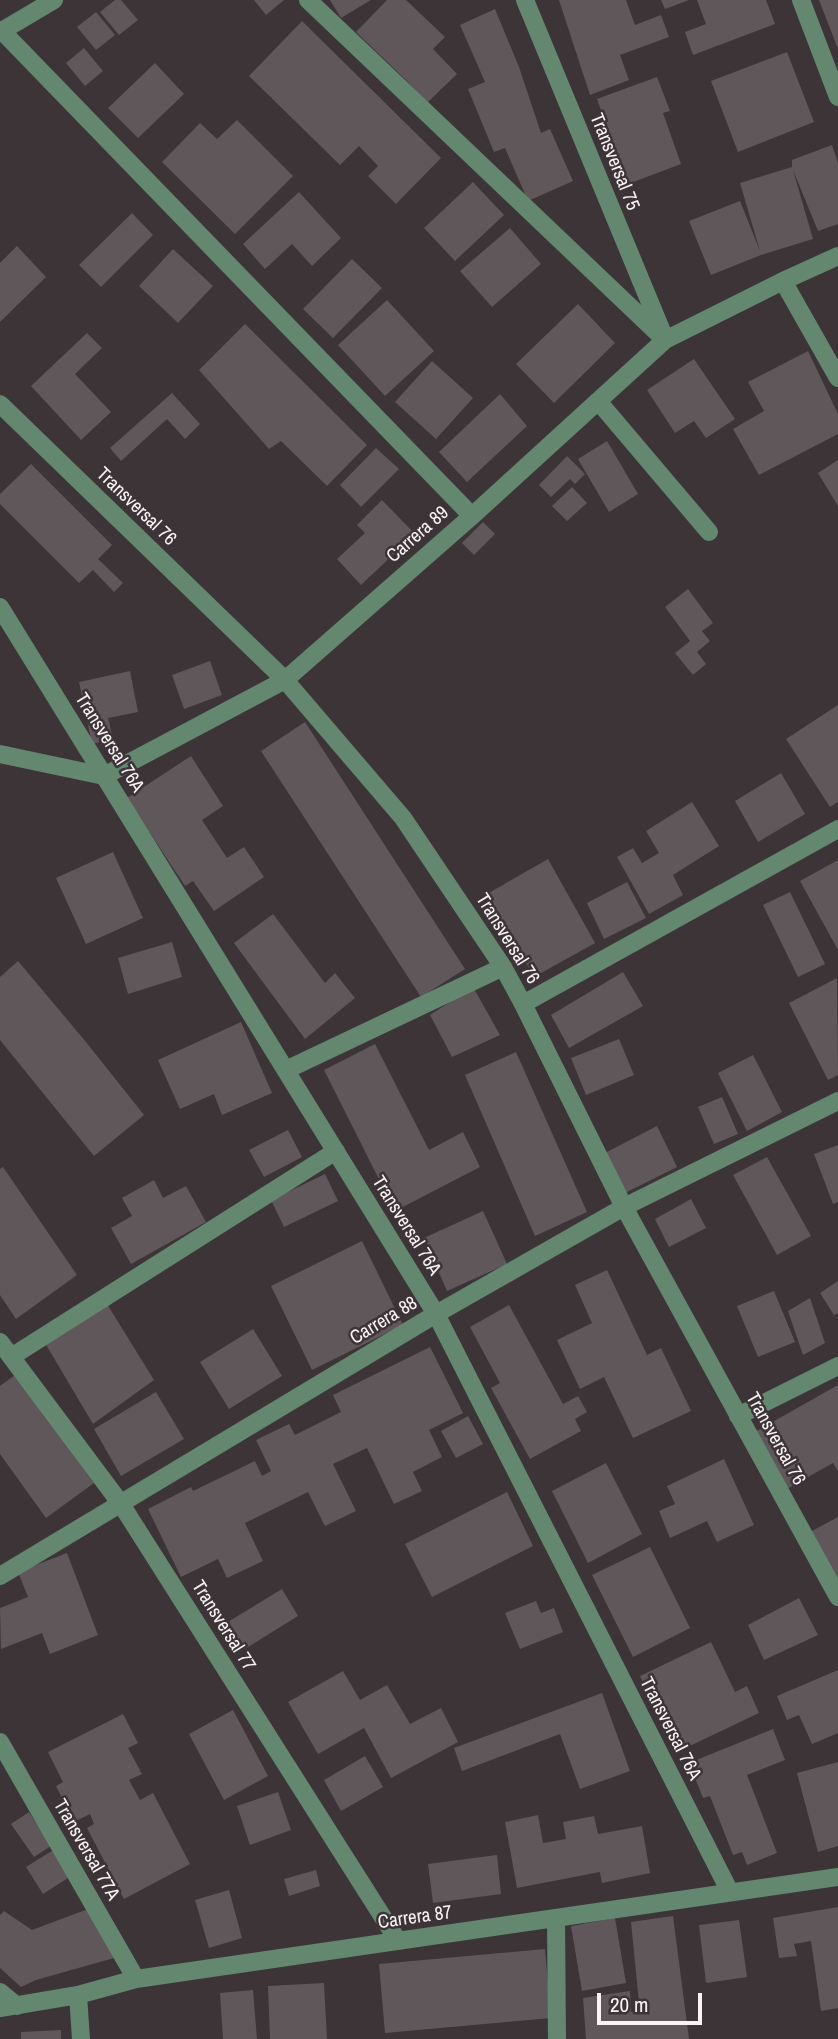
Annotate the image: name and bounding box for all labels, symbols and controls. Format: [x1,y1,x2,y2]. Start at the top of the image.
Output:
street label: Transversal 75 [584,110,644,214]
street label: Transversal 76 [91,463,181,551]
street label: Carrera 89 [382,502,454,568]
street label: Transversal 76A [69,689,149,797]
street label: Transversal 76 [470,890,544,988]
street label: Transversal 76A [366,1172,446,1280]
street label: Carrera 88 [346,1292,422,1350]
street label: Transversal 76 [740,1389,810,1489]
street label: Transversal 77 [186,1577,260,1675]
street label: Transversal 76A [634,1674,706,1784]
street label: Transversal 77A [48,1795,124,1905]
street label: Carrera 87 [377,1902,453,1934]
scale bar [600,1980,705,2024]
text: 20 m [610,1990,648,2019]

